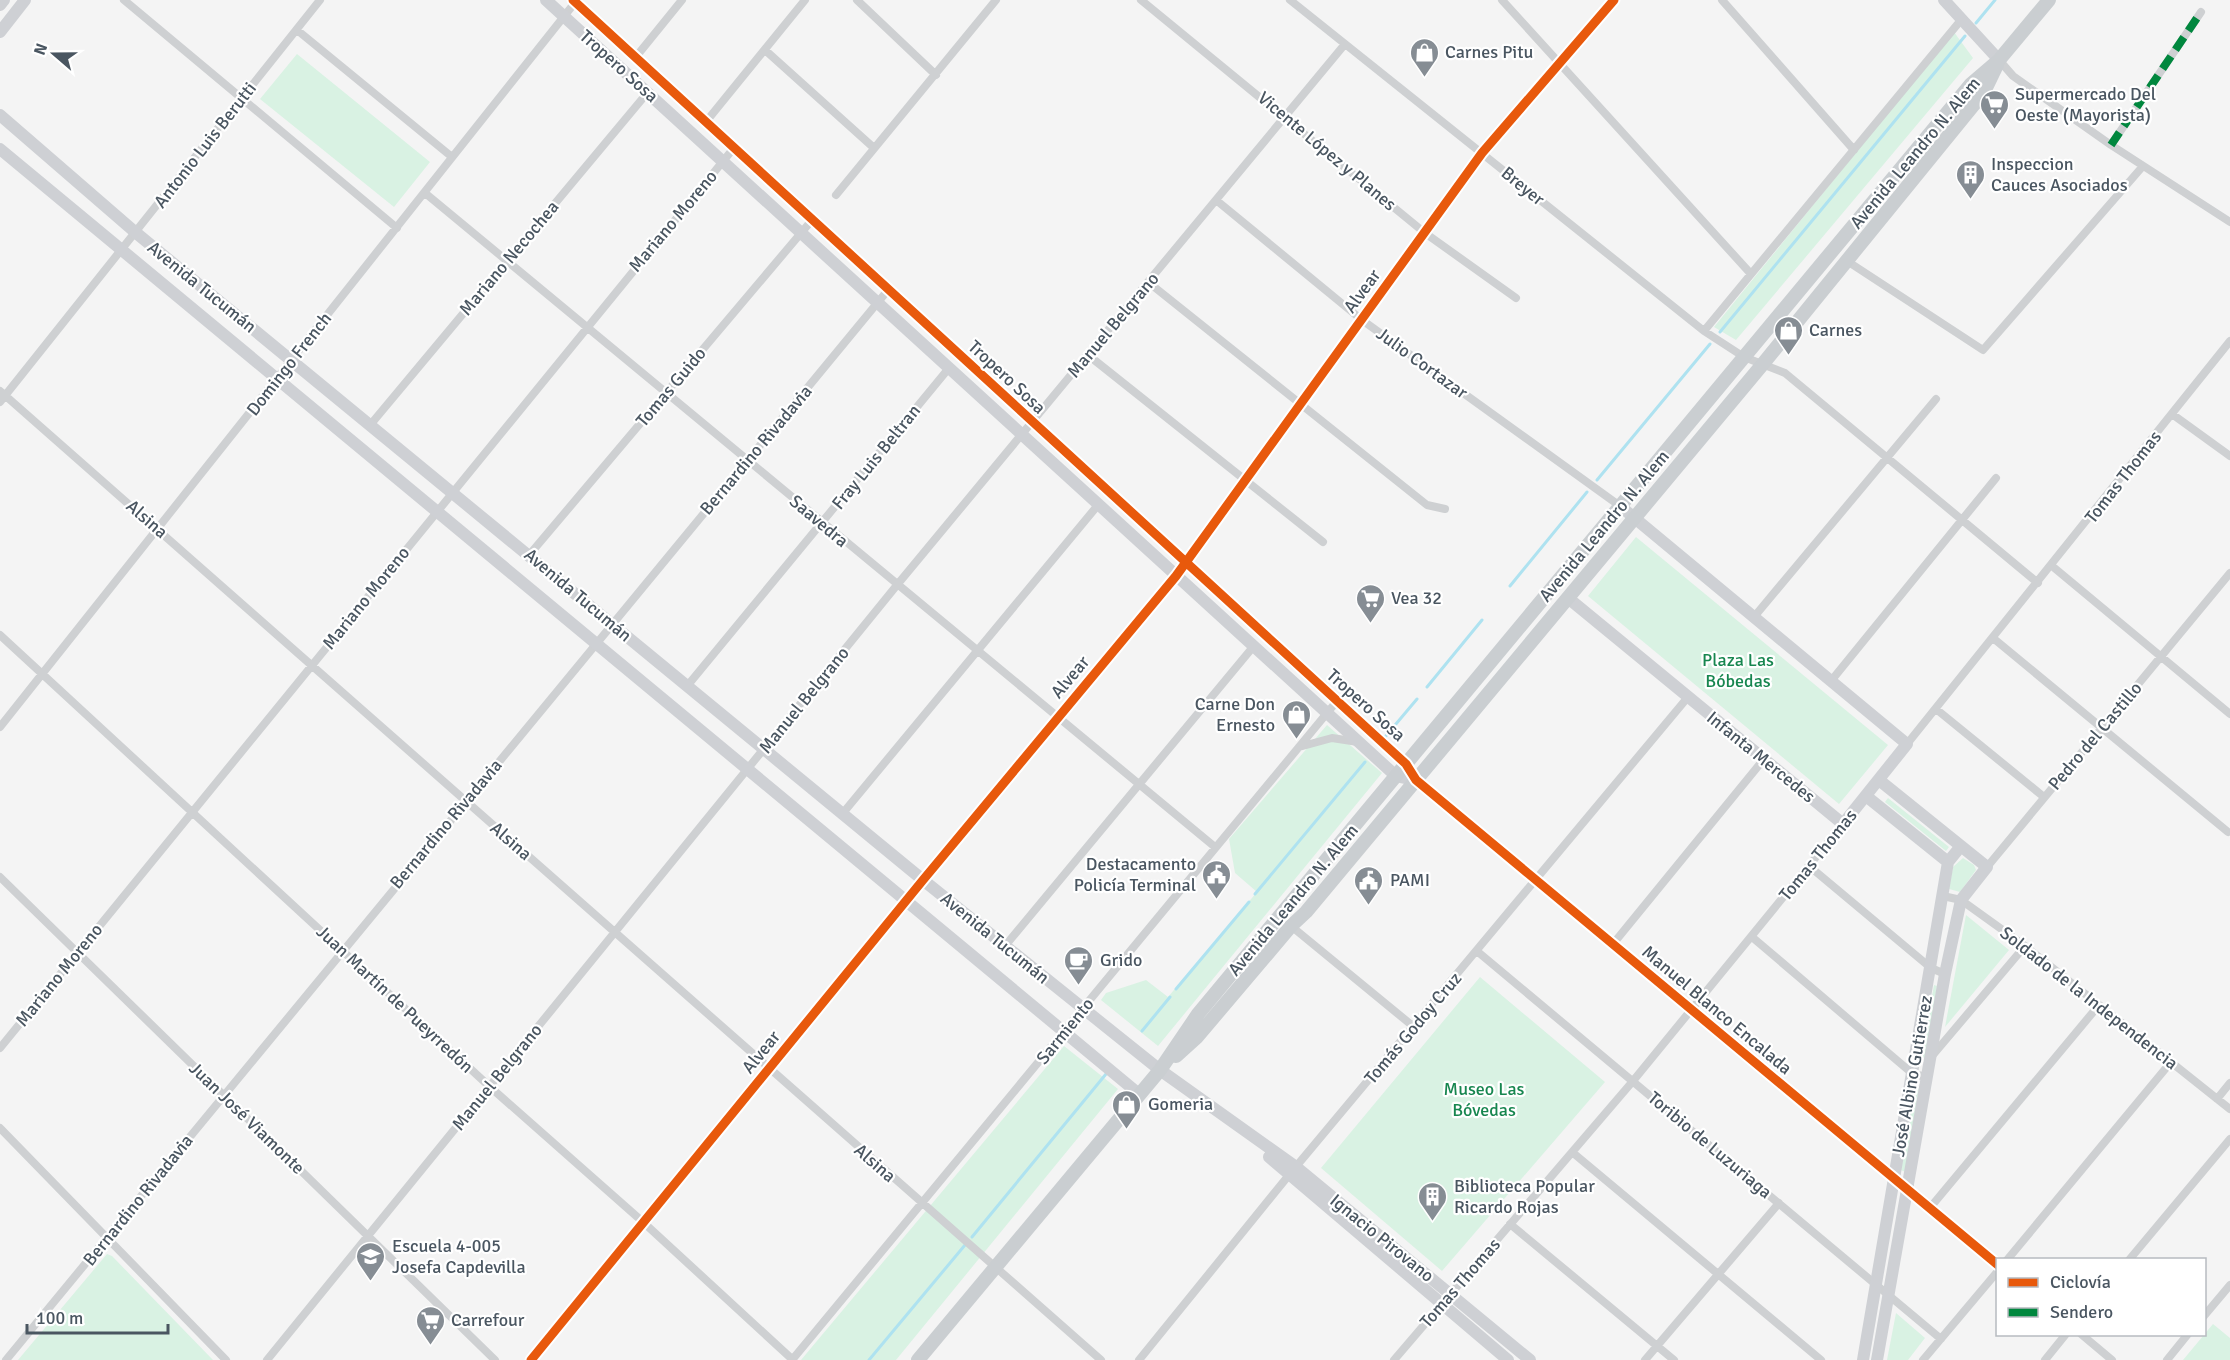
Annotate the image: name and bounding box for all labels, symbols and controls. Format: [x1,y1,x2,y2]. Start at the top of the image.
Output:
north arrow [24,24,84,84]
street label: Tropero Sosa [575,25,663,107]
shop icon: Carnes Pitu [1408,36,1440,78]
text: N [30,41,52,58]
place label: Carnes Pitu [1445,41,1533,63]
street label: Avenida Leandro N. Alem [1845,73,1985,233]
street label: Antonio Luis Berutti [149,78,261,212]
place label: Supermercado Del Oeste (Mayorista) [2015,83,2156,126]
street label: Vicente López y Planes [1253,87,1401,215]
supermarket icon: Supermercado Del Oeste (Mayorista) [1978,88,2010,130]
place label: Inspeccion Cauces Asociados [1991,153,2128,196]
building icon: Inspeccion Cauces Asociados [1954,158,1986,200]
street label: Breyer [1497,162,1549,210]
street label: Mariano Moreno [624,166,722,276]
street label: Mariano Necochea [455,196,563,320]
street label: Avenida Tucumán [143,236,261,338]
street label: Alvear [1339,265,1385,317]
street label: Manuel Belgrano [1062,268,1164,382]
street label: Domingo French [242,308,336,420]
shop icon: Carnes [1772,314,1804,356]
place label: Carnes [1809,319,1862,341]
street label: Julio Cortazar [1372,322,1472,404]
street label: Tropero Sosa [964,335,1050,419]
street label: Tomas Guido [631,343,711,431]
street label: Bernardino Rivadavia [695,381,817,519]
street label: Fray Luis Beltran [827,400,925,514]
street label: Tomas Thomas [2080,426,2166,528]
street label: Avenida Leandro N. Alem [1534,446,1674,606]
street label: Saavedra [785,490,853,552]
street label: Alsina [122,495,172,543]
street label: Mariano Moreno [318,542,414,654]
street label: Avenida Tucumán [520,544,636,646]
supermarket icon: Vea 32 [1354,582,1386,624]
place label: Vea 32 [1391,587,1442,609]
street label: Manuel Belgrano [754,642,854,758]
park label: Plaza Las Bóbedas [1702,649,1774,692]
street label: Alvear [1046,651,1094,703]
street label: Tropero Sosa [1322,664,1410,746]
street label: Pedro del Castillo [2043,677,2147,795]
place label: Carne Don Ernesto [1195,693,1275,736]
shop icon: Carne Don Ernesto [1280,698,1312,740]
street label: Infanta Mercedes [1702,707,1820,808]
street label: Bernardino Rivadavia [385,755,507,893]
street label: Tomas Thomas [1774,805,1862,905]
street label: Alsina [486,817,536,865]
street label: Avenida Leandro N. Alem [1223,820,1363,980]
place label: Destacamento Policía Terminal [1074,853,1196,896]
public building icon: Destacamento Policía Terminal [1201,858,1233,900]
public building icon: PAMI [1353,864,1385,906]
place label: PAMI [1390,869,1430,891]
street label: Avenida Tucumán [936,887,1054,989]
street label: Mariano Moreno [11,919,107,1031]
street label: Juan Martín de Pueyrredón [312,920,478,1078]
street label: Soldado de la Independencia [1996,922,2182,1074]
street label: Manuel Blanco Encalada [1638,941,1796,1079]
cafe icon: Grido [1063,944,1095,986]
place label: Grido [1100,949,1142,971]
street label: Tomás Godoy Cruz [1360,968,1466,1088]
street label: Sarmiento [1031,993,1099,1069]
street label: José Albino Gutierrez [1887,994,1937,1158]
street label: Manuel Belgrano [447,1019,547,1135]
street label: Alvear [737,1026,785,1078]
street label: Juan José Viamonte [185,1057,309,1179]
park label: Museo Las Bóvedas [1444,1078,1525,1121]
street label: Toribio de Luzuriaga [1644,1087,1776,1203]
shop icon: Gomeria [1111,1088,1143,1130]
place label: Gomeria [1148,1093,1213,1115]
street label: Bernardino Rivadavia [78,1130,198,1270]
street label: Alsina [850,1139,900,1187]
place label: Biblioteca Popular Ricardo Rojas [1454,1175,1595,1218]
building icon: Biblioteca Popular Ricardo Rojas [1417,1180,1449,1222]
street label: Ignacio Pirovano [1326,1189,1438,1287]
street label: Tomas Thomas [1415,1234,1505,1332]
place label: Escuela 4-005 Josefa Capdevilla [392,1235,526,1278]
school or university icon: Escuela 4-005 Josefa Capdevilla [355,1240,387,1282]
legend [1996,1258,2206,1336]
text: Ciclovía [2050,1271,2111,1293]
scale bar [27,1297,168,1335]
text: Sendero [2050,1301,2113,1323]
supermarket icon: Carrefour [414,1304,446,1346]
text: 100 m [36,1307,83,1329]
place label: Carrefour [451,1309,525,1331]

